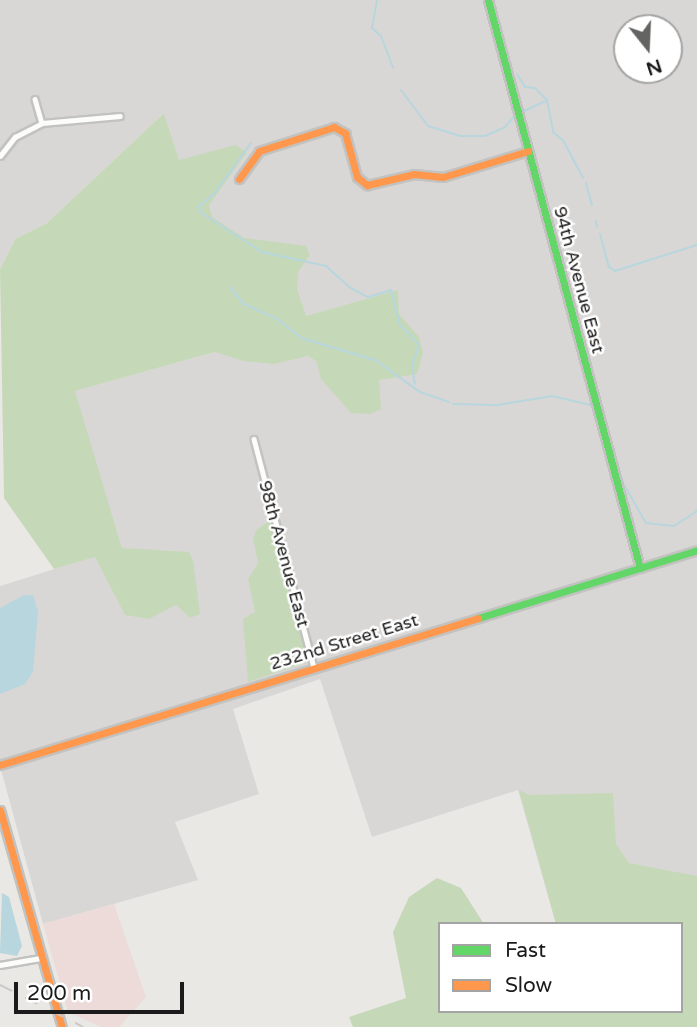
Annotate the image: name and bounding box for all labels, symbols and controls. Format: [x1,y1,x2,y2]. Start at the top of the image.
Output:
north arrow [613,14,683,84]
text: N [643,54,665,80]
street label: 94th Avenue East [549,204,609,356]
street label: 98th Avenue East [254,478,314,630]
street label: 232nd Street East [267,609,421,675]
legend [438,922,683,1013]
text: Fast [505,938,546,963]
scale bar [18,968,187,1012]
text: Slow [505,973,552,998]
text: 200 m [27,981,91,1006]

